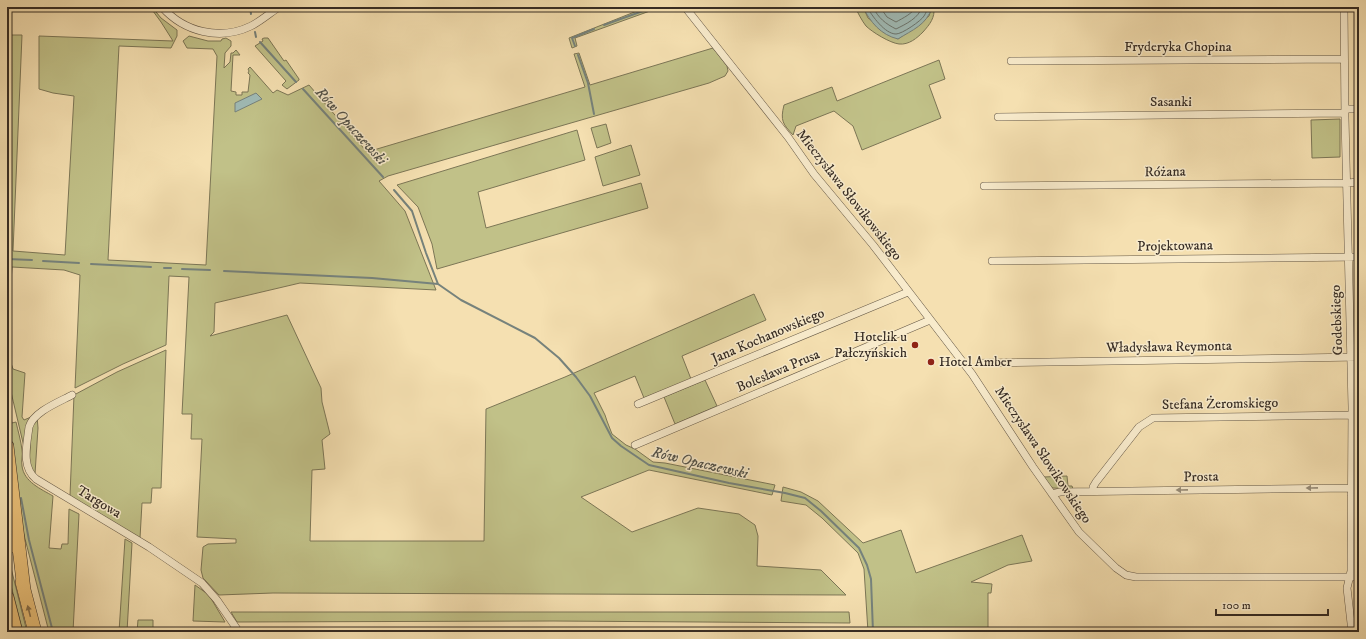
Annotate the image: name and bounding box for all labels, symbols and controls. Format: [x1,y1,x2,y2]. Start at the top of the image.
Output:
street label: Fryderyka Chopina [1124,38,1232,56]
water label: Rów Opaczewski [310,82,392,170]
street label: Sasanki [1150,93,1192,111]
street label: Mieczysława Słowikowskiego [792,126,906,264]
street label: Różana [1144,163,1186,181]
street label: Projektowana [1137,236,1213,256]
street label: Godebskiego [1327,284,1347,356]
street label: Jana Kochanowskiego [707,304,827,369]
place label: Hotelik u Pałczyńskich [834,328,908,362]
street label: Władysława Reymonta [1105,337,1232,357]
marker: Hotelik u Pałczyńskich [910,340,920,350]
street label: Bolesława Prusa [734,345,823,397]
place label: Hotel Amber [939,353,1013,371]
marker: Hotel Amber [926,357,936,367]
street label: Mieczysława Słowikowskiego [990,383,1096,527]
street label: Stefana Żeromskiego [1162,394,1278,414]
water label: Rów Opaczewski [649,442,751,484]
street label: Prosta [1183,468,1219,486]
street label: Targowa [73,482,125,522]
one-way arrow [1305,485,1318,491]
one-way arrow [1175,487,1188,493]
scale bar [1216,591,1328,617]
text: 100 m [1222,598,1251,613]
one-way arrow [26,605,32,617]

